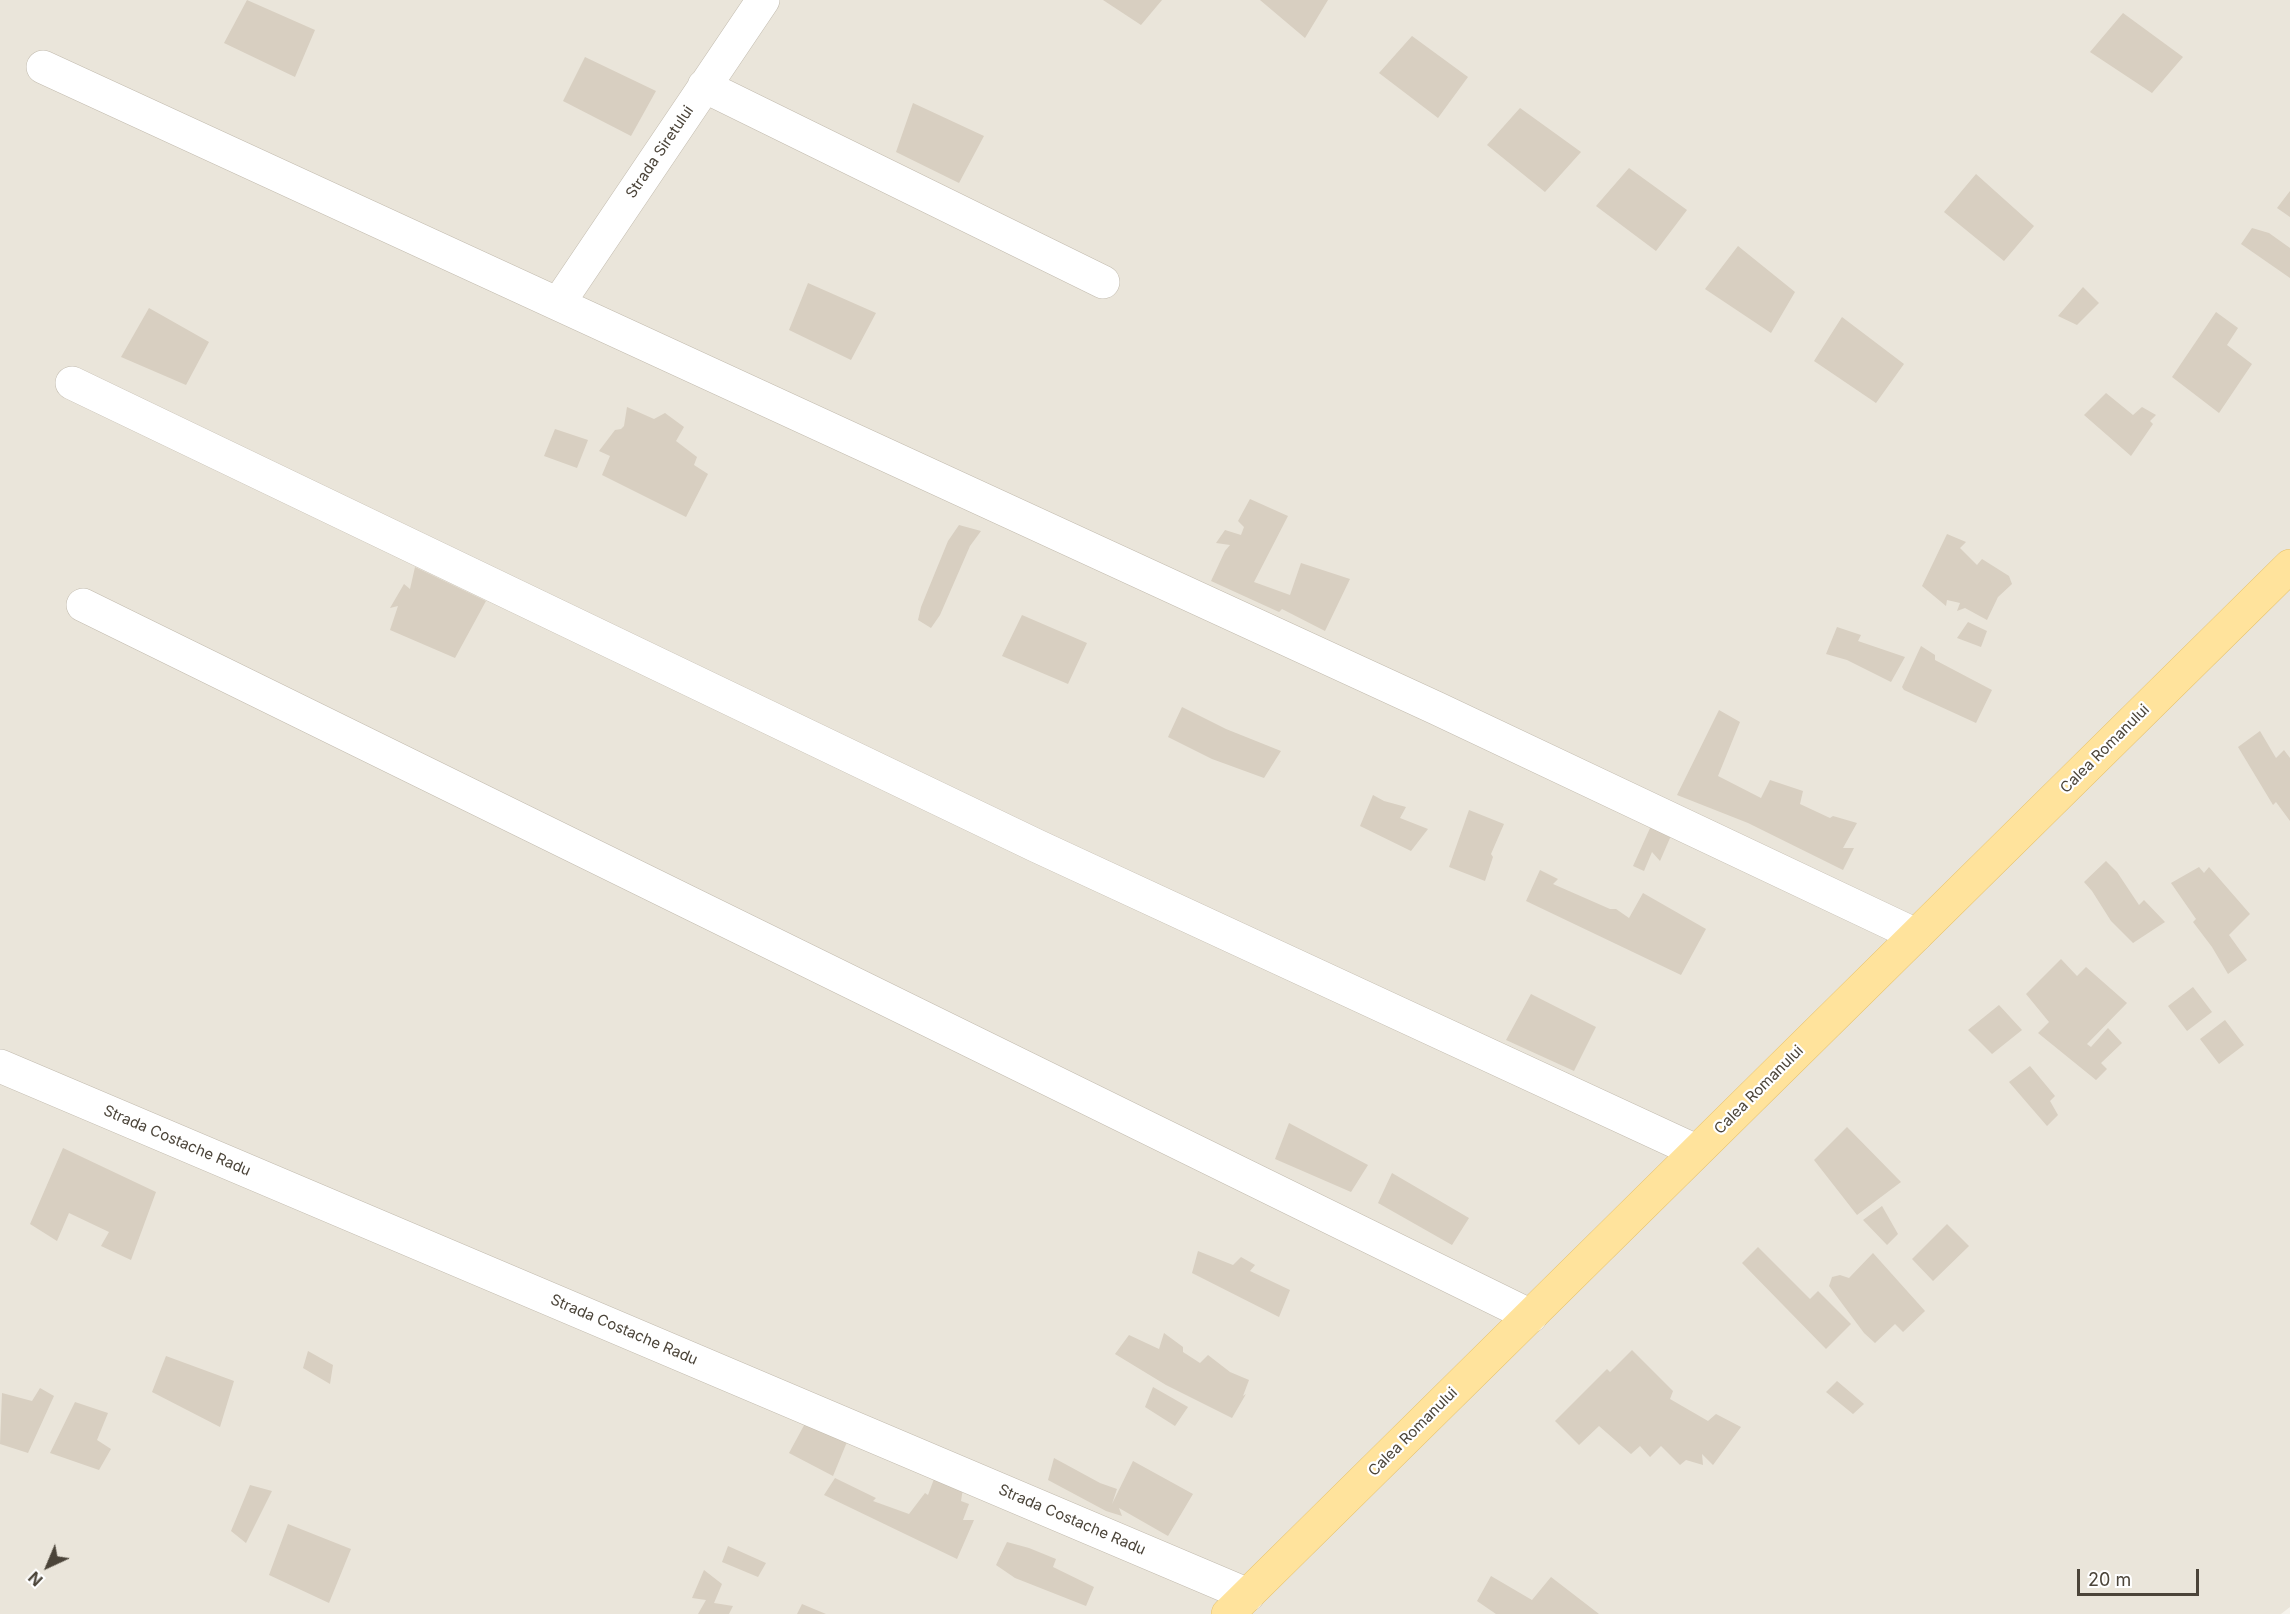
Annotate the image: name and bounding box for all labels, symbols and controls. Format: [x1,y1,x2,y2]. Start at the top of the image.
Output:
street label: Strada Siretului [622,102,698,202]
street label: Calea Romanului [2057,701,2153,797]
street label: Calea Romanului [1711,1042,1807,1138]
street label: Strada Costache Radu [101,1102,253,1180]
street label: Strada Costache Radu [548,1291,700,1369]
street label: Calea Romanului [1365,1384,1461,1480]
street label: Strada Costache Radu [996,1481,1148,1559]
north arrow [18,1536,78,1596]
scale bar [2080,1557,2202,1595]
text: N [24,1568,47,1590]
text: 20 m [2088,1569,2131,1590]

